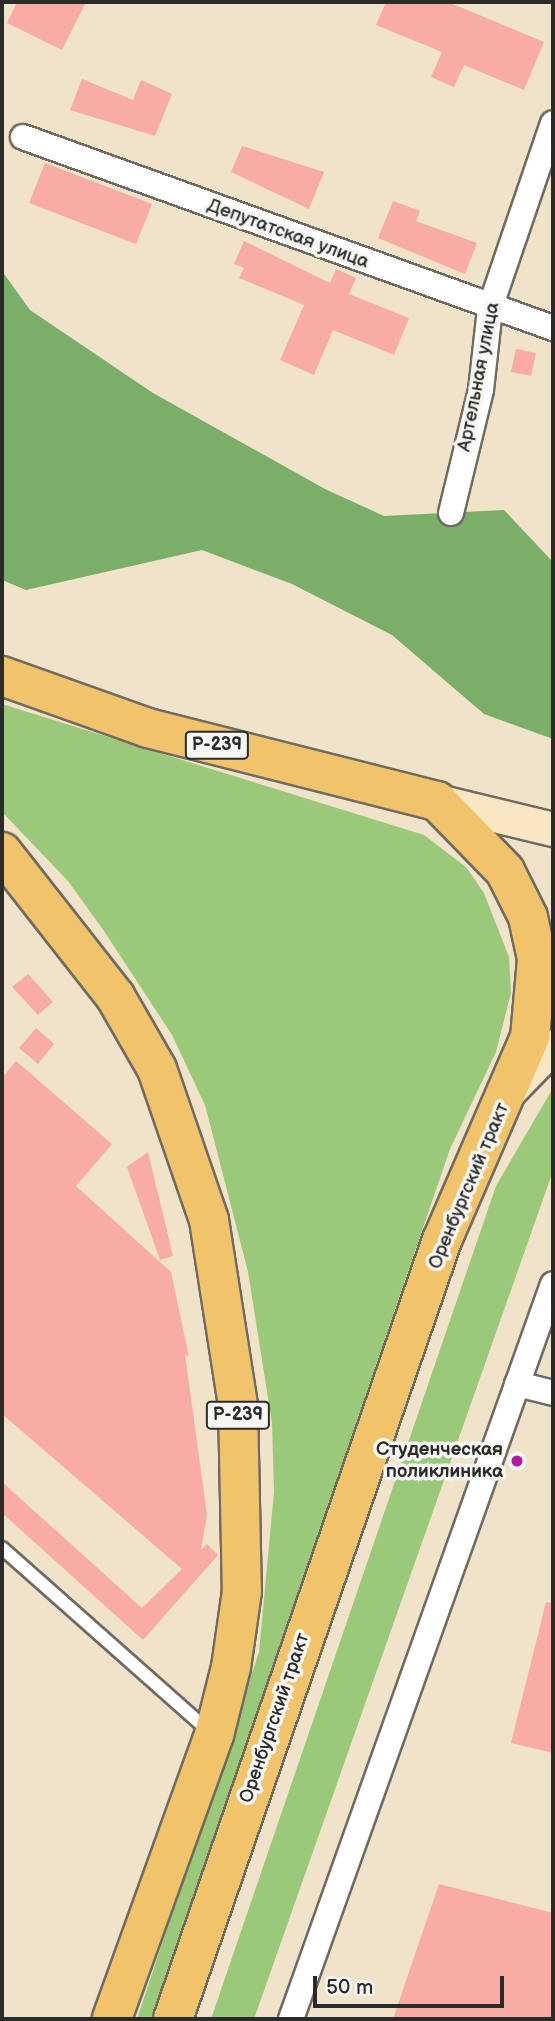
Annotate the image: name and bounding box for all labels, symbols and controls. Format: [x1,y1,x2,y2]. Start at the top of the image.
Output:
street label: Депутатская улица [204,194,372,274]
street label: Артельная улица [453,300,505,454]
road number: Р-239 [184,730,250,760]
street label: Оренбургский тракт [424,1099,514,1273]
road number: Р-239 [205,1400,271,1430]
place label: Студенческая поликлиника [376,1439,503,1483]
marker: Студенческая поликлиника [509,1453,525,1469]
street label: Оренбургский тракт [235,1630,315,1806]
scale bar [317,1962,508,2006]
text: 50 m [326,1975,373,2000]

